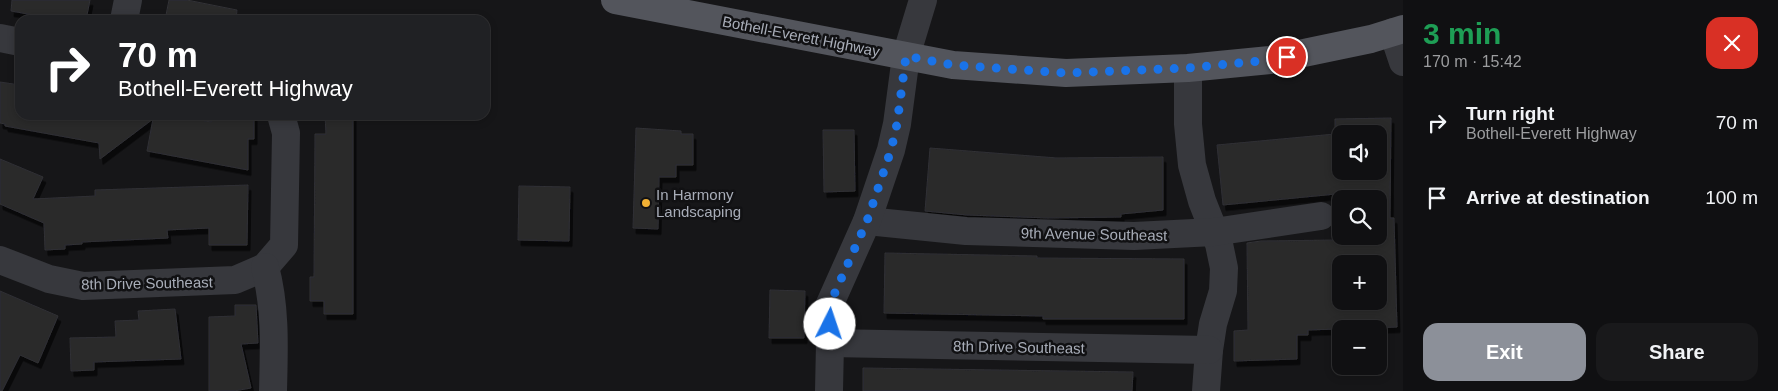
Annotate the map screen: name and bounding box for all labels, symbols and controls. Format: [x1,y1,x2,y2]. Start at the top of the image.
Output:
street label: Bothell-Everett Highway [721,12,882,60]
text: 3 min [1423,17,1501,50]
button: close [1706,17,1758,69]
icon: right [35,35,100,100]
text: 70 m [118,35,198,74]
pin [1266,36,1308,78]
icon: arrive [1273,43,1301,71]
text: 170 m · 15:42 [1423,53,1522,70]
text: Bothell-Everett Highway [118,76,353,101]
text: Turn right [1466,103,1554,124]
icon: right [1423,109,1451,137]
text: 70 m [1716,112,1758,133]
map controls [1332,125,1387,375]
button: sound [1332,125,1387,180]
text: Bothell-Everett Highway [1466,125,1637,142]
icon: arrive [1423,184,1451,212]
place label: In Harmony Landscaping [656,186,741,220]
text: Arrive at destination [1466,187,1650,208]
text: 100 m [1705,187,1758,208]
button: search [1332,190,1387,245]
marker: In Harmony Landscaping [640,197,652,209]
street label: 9th Avenue Southeast [1021,224,1168,244]
button: + [1332,255,1387,310]
street label: 8th Drive Southeast [81,273,214,293]
position arrow [803,297,855,349]
button: − [1332,320,1387,375]
button: Exit [1423,323,1586,381]
button: Share [1596,323,1758,381]
street label: 8th Drive Southeast [953,337,1086,357]

